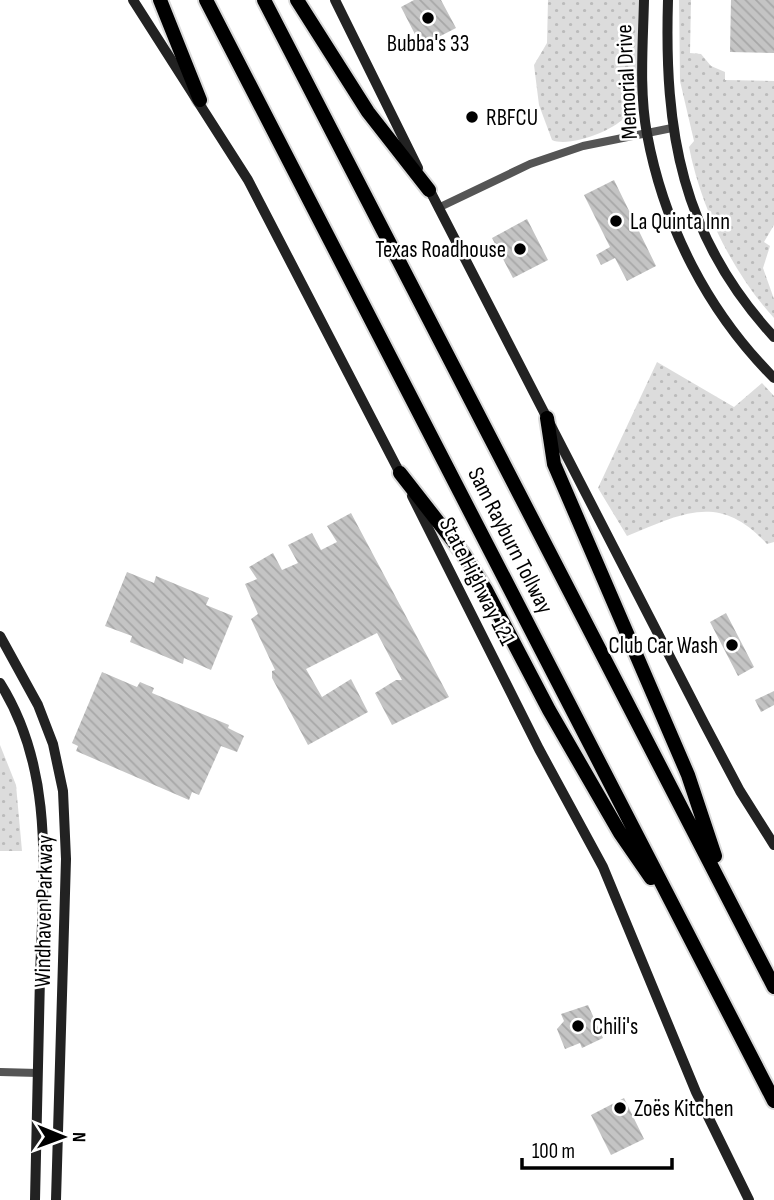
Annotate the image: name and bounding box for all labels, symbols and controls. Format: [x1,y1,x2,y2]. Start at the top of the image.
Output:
marker: Bubba's 33 [420,10,436,26]
street label: Memorial Drive [610,24,644,140]
place label: Bubba's 33 [387,30,469,58]
place label: RBFCU [486,104,538,132]
marker: RBFCU [464,109,480,125]
place label: La Quinta Inn [630,208,730,236]
marker: La Quinta Inn [608,213,624,229]
place label: Texas Roadhouse [375,236,506,264]
marker: Texas Roadhouse [512,241,528,257]
street label: Sam Rayburn Tollway [461,463,559,618]
street label: State Highway 121 [433,513,521,650]
place label: Club Car Wash [609,632,718,660]
marker: Club Car Wash [724,637,740,653]
street label: Windhaven Parkway [29,834,59,988]
place label: Chili's [592,1013,638,1041]
marker: Chili's [570,1018,586,1034]
place label: Zoës Kitchen [634,1095,733,1123]
marker: Zoës Kitchen [612,1100,628,1116]
north arrow [28,1102,98,1172]
scale bar [522,1126,672,1170]
text: N [67,1132,90,1143]
text: 100 m [532,1139,575,1164]

